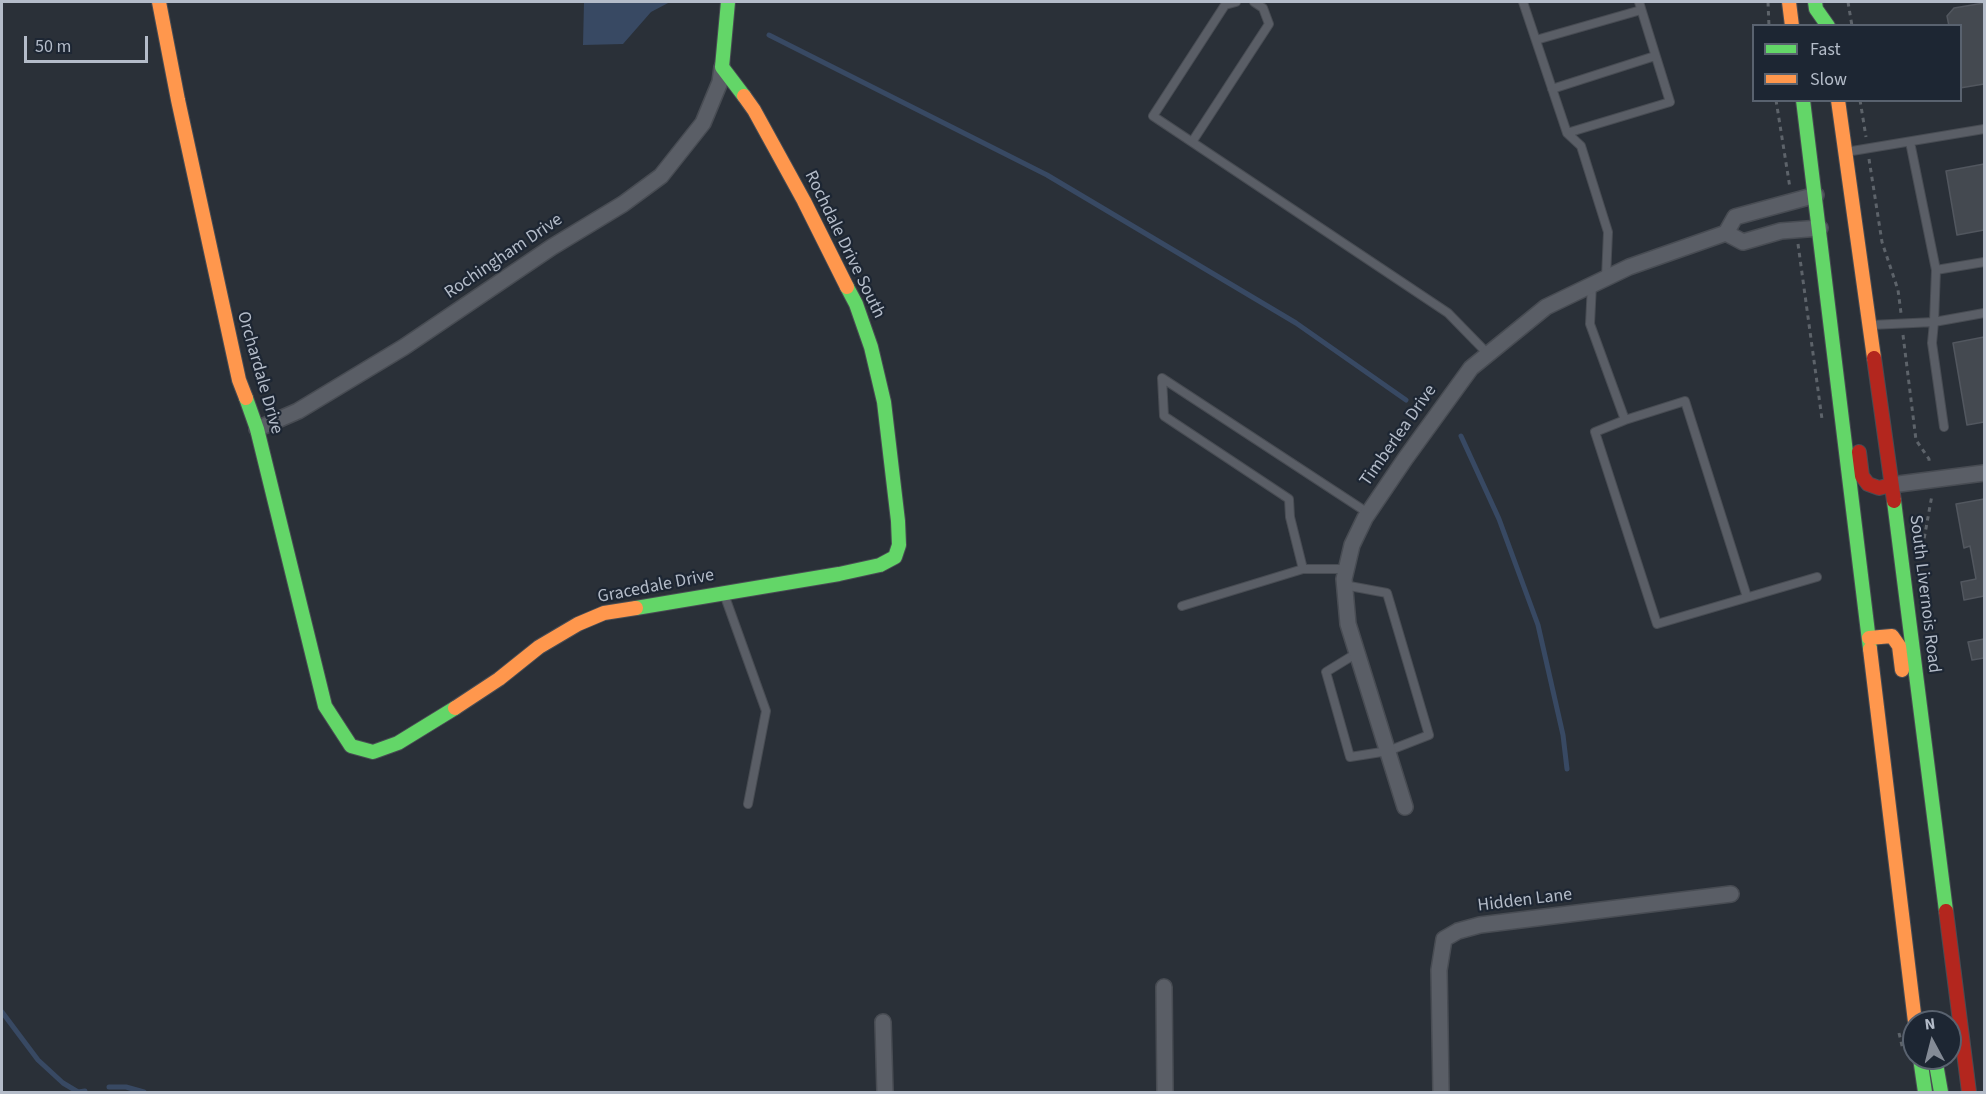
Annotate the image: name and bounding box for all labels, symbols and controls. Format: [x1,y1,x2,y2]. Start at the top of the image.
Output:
scale bar [27,24,152,62]
legend [1752,24,1962,102]
text: 50 m [35,34,71,59]
text: Fast [1810,37,1841,62]
text: Slow [1810,67,1847,92]
street label: Rochdale Drive South [799,168,889,322]
street label: Rochingham Drive [441,210,567,304]
street label: Orchardale Drive [231,309,287,437]
street label: Timberlea Drive [1356,381,1442,491]
street label: South Livernois Road [1904,514,1944,674]
street label: Gracedale Drive [596,565,716,609]
street label: Hidden Lane [1476,884,1574,918]
north arrow [1902,1010,1962,1070]
text: N [1923,1013,1937,1036]

